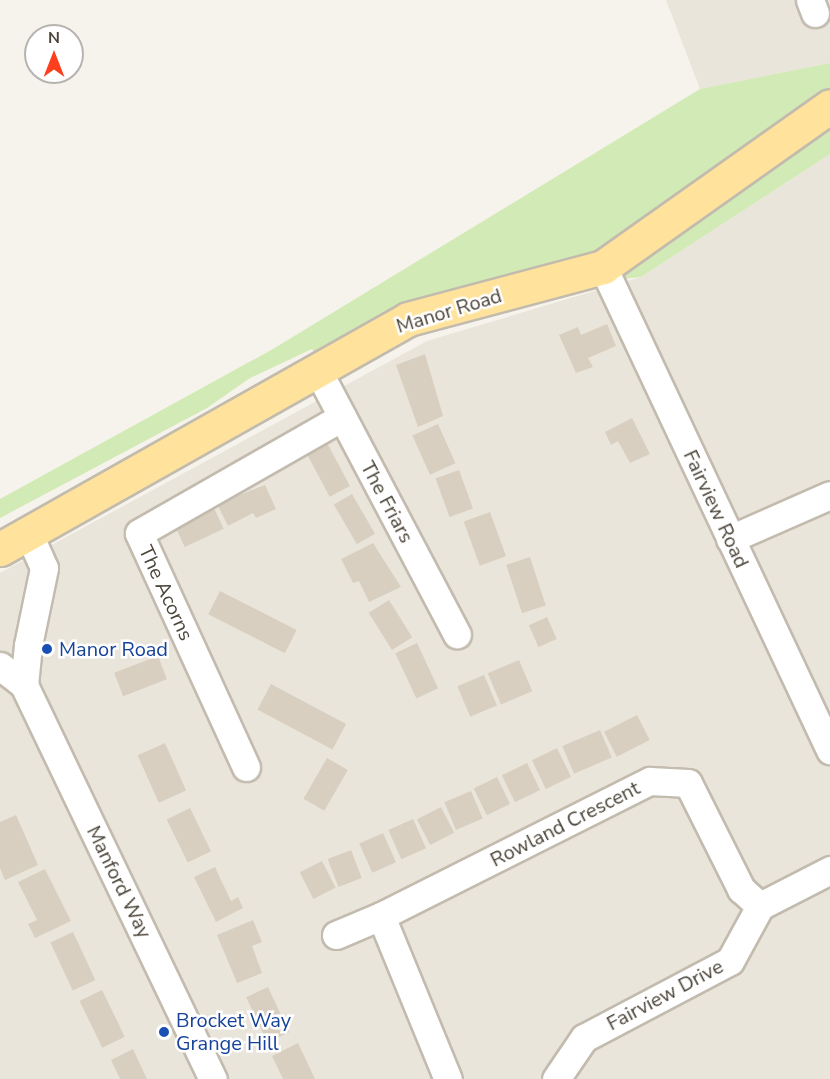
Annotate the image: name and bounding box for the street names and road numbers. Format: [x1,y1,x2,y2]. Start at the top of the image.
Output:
street label: Manor Road [393,284,505,338]
street label: Fairview Road [678,446,754,572]
street label: The Friars [356,457,418,547]
street label: The Acorns [134,542,198,644]
street label: Rowland Crescent [486,776,644,872]
street label: Manford Way [81,822,157,942]
street label: Fairview Drive [603,954,727,1036]

